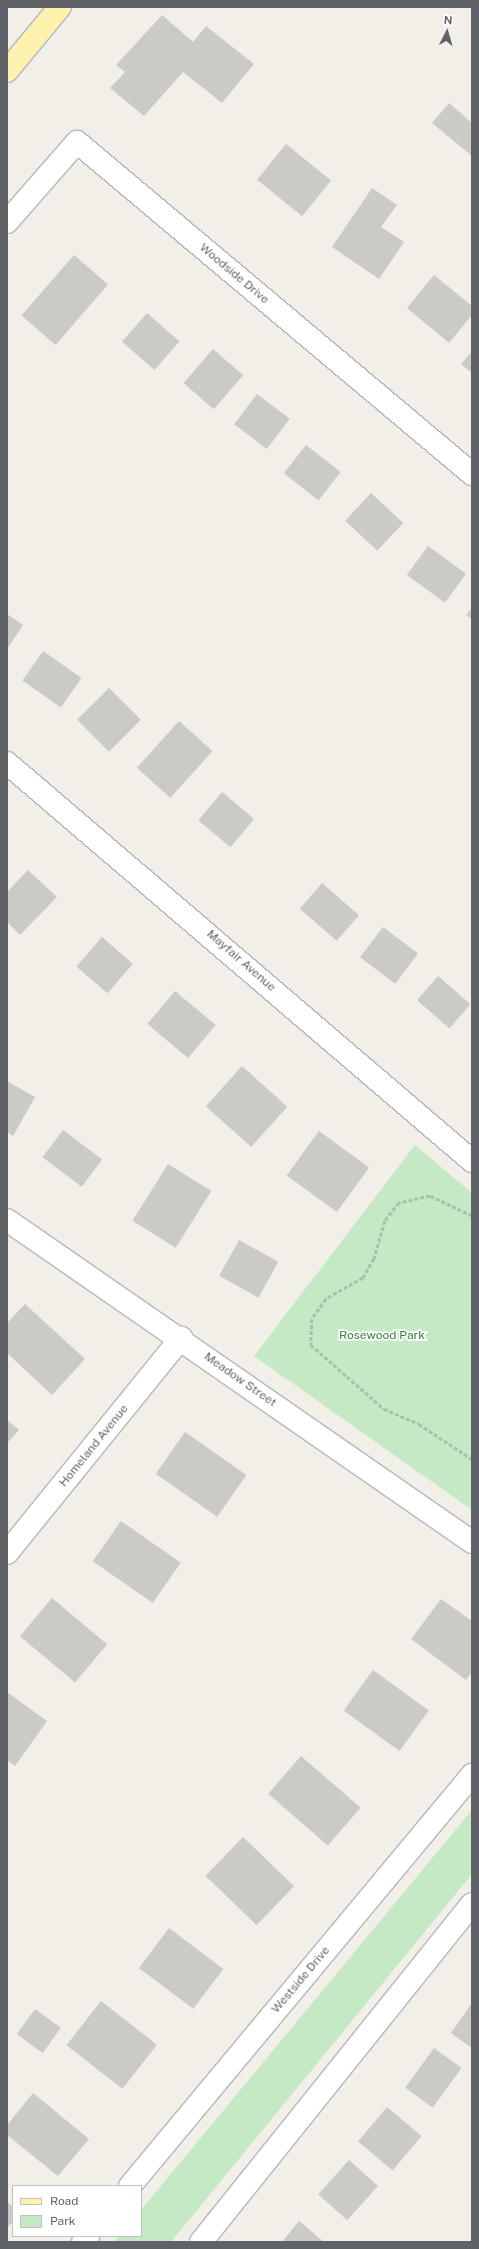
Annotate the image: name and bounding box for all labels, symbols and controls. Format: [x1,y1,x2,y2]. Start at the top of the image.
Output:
north arrow [427,12,467,52]
text: N [443,14,453,26]
street label: Woodside Drive [196,241,272,307]
street label: Mayfair Avenue [204,927,278,995]
park label: Rosewood Park [339,1329,425,1343]
street label: Meadow Street [201,1350,279,1410]
street label: Homeland Avenue [56,1402,132,1490]
street label: Westside Drive [269,1944,333,2016]
legend [12,2185,142,2237]
text: Road [50,2194,78,2208]
text: Park [50,2214,76,2228]

